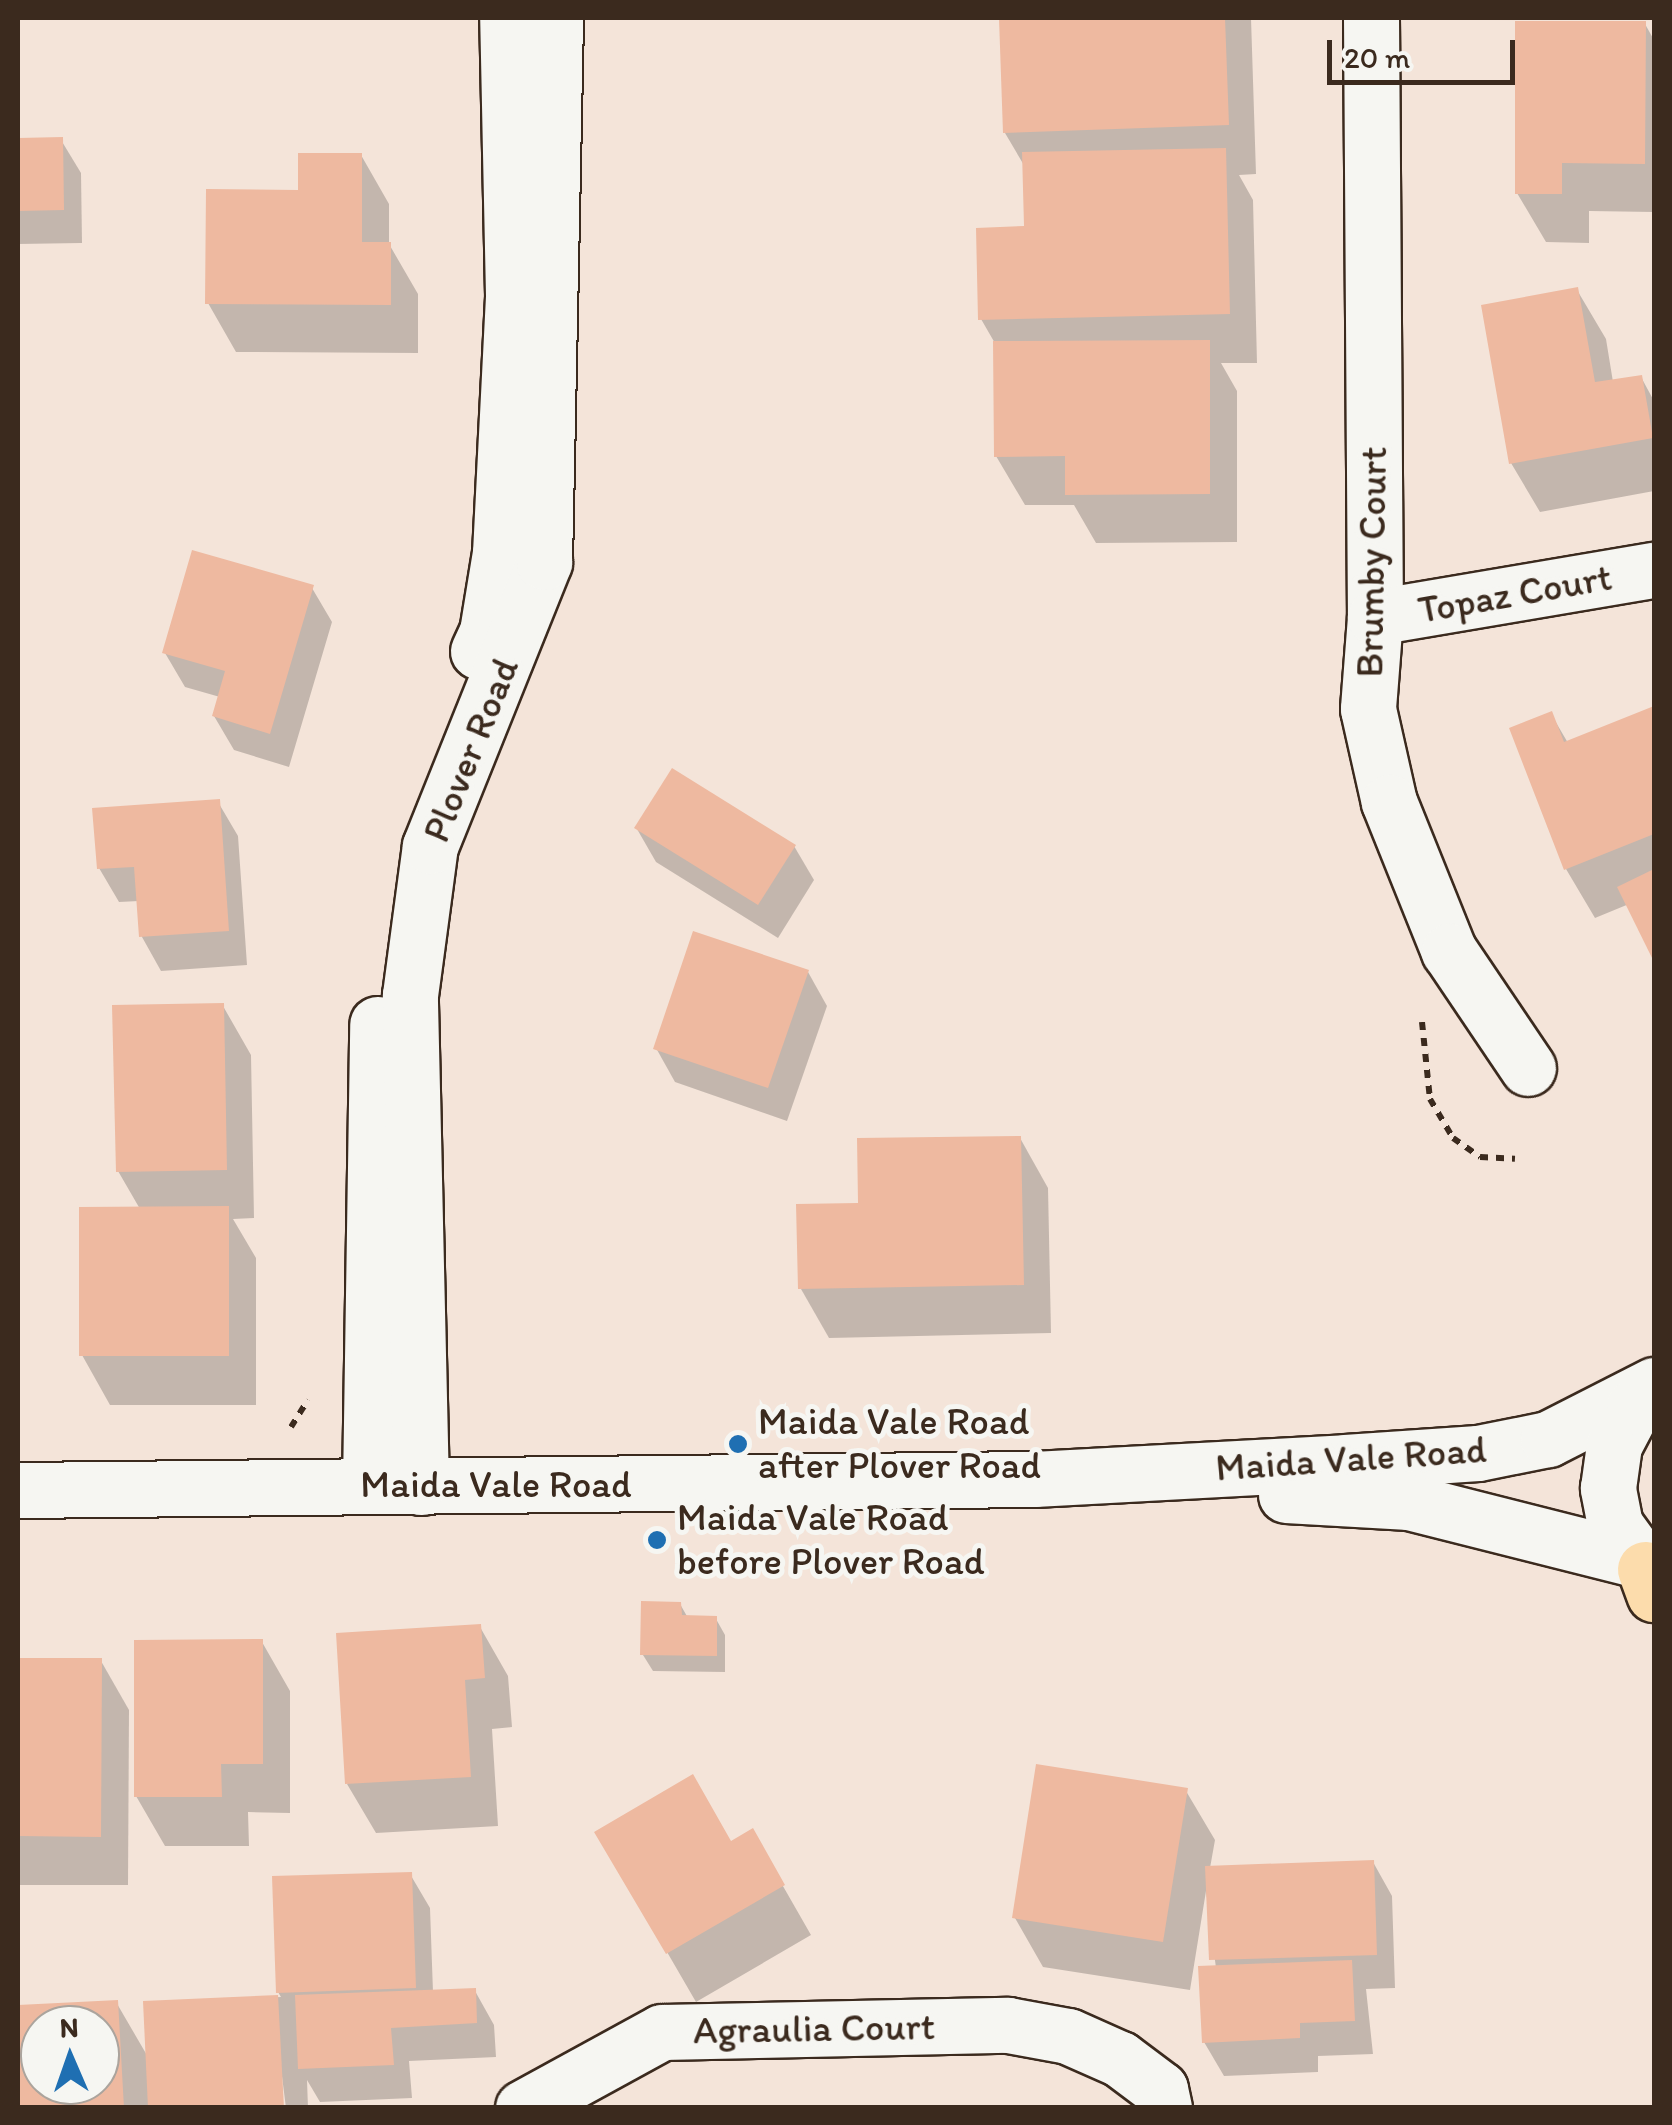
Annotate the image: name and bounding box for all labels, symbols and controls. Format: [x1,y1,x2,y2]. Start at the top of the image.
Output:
scale bar [1332,20,1520,82]
text: 20 m [1344,39,1410,76]
street label: Brumby Court [1347,446,1397,678]
street label: Topaz Court [1415,555,1615,633]
street label: Plover Road [414,652,528,848]
place label: Maida Vale Road after Plover Road [758,1399,1040,1488]
street label: Maida Vale Road [1216,1427,1486,1491]
marker: Maida Vale Road after Plover Road [727,1433,749,1455]
street label: Maida Vale Road [362,1462,630,1508]
place label: Maida Vale Road before Plover Road [677,1495,984,1585]
marker: Maida Vale Road before Plover Road [646,1529,668,1551]
street label: Agraulia Court [693,2004,935,2054]
north arrow [20,2005,120,2105]
text: N [59,2010,79,2044]

